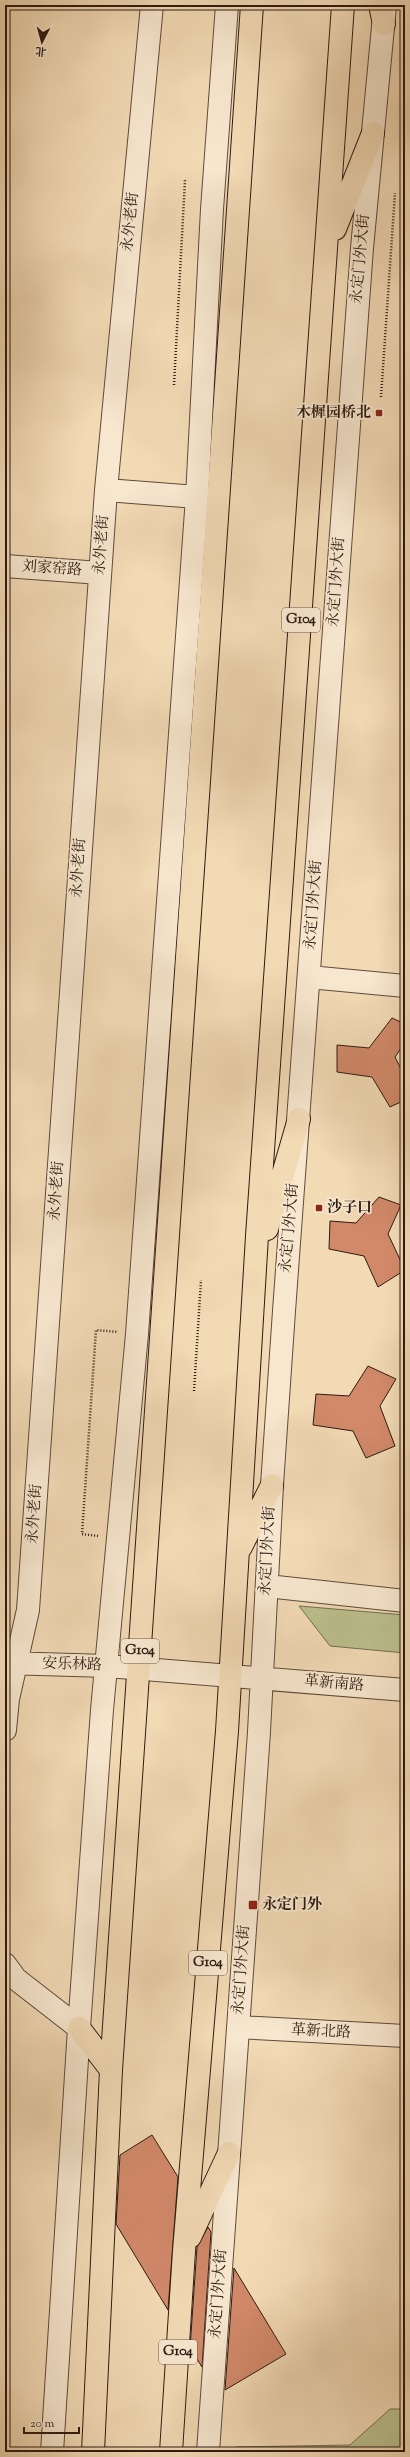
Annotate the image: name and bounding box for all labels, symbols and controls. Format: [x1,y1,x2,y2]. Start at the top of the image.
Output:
north arrow [22,22,62,62]
text: 北 [35,42,47,59]
street label: 永外老街 [117,191,145,253]
street label: 永定门外大街 [347,213,375,305]
place label: 木樨园桥北 [296,403,371,424]
marker: 木樨园桥北 [374,408,384,418]
street label: 永外老街 [89,514,115,576]
street label: 永定门外大街 [323,536,351,628]
street label: 刘家窑路 [21,556,83,582]
road number: G104 [282,608,320,632]
street label: 永外老街 [66,837,92,899]
street label: 永定门外大街 [300,859,328,951]
street label: 永外老街 [44,1160,70,1222]
street label: 永定门外大街 [276,1182,304,1274]
place label: 沙子口 [327,1198,372,1219]
marker: 沙子口 [314,1203,324,1213]
street label: 永外老街 [22,1483,48,1545]
street label: 永定门外大街 [255,1506,281,1596]
road number: G104 [121,1639,159,1663]
street label: 安乐林路 [42,1653,102,1677]
street label: 革新南路 [303,1671,365,1697]
place label: 永定门外 [262,1895,322,1916]
marker: 永定门外 [247,1899,259,1911]
street label: 永定门外大街 [228,1924,256,2016]
road number: G104 [189,1951,227,1975]
street label: 革新北路 [290,2020,352,2044]
street label: 永定门外大街 [205,2248,233,2340]
road number: G104 [159,2340,197,2364]
scale bar [24,2409,79,2435]
text: 20 m [30,2415,55,2433]

